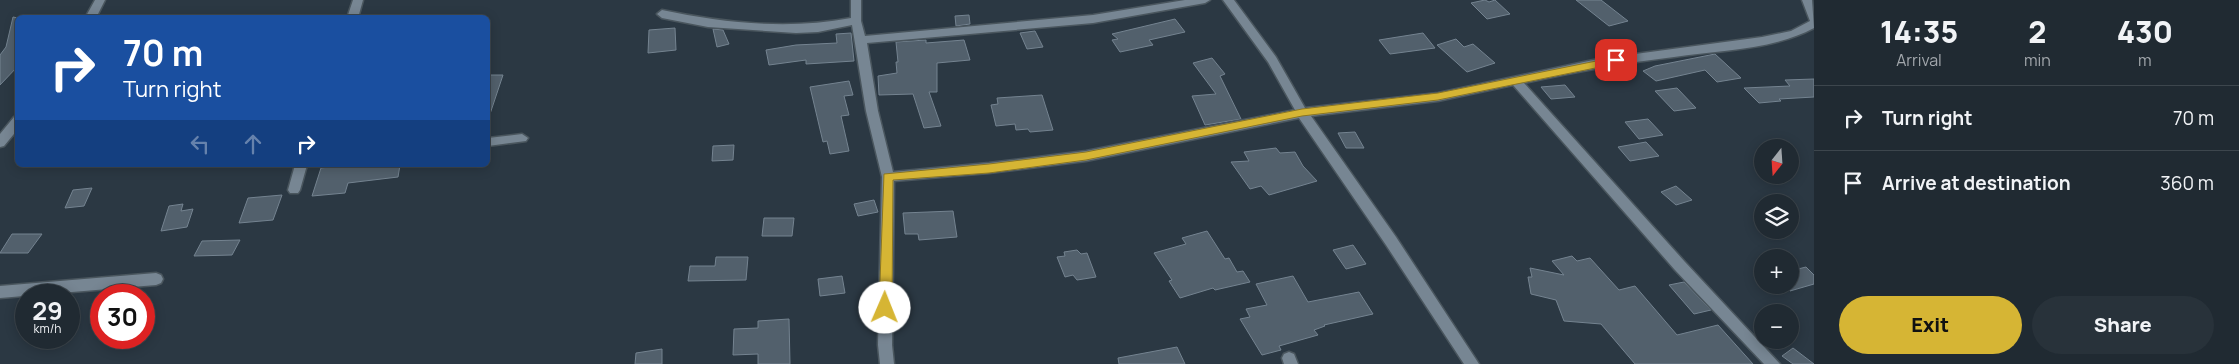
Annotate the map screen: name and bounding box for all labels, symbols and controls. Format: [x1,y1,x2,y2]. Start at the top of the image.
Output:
text: 14:35 [1880,11,1958,52]
text: 2 [2028,11,2046,52]
text: 430 [2117,11,2173,52]
text: 70 m [123,29,203,77]
icon: right [40,35,105,100]
pin [1595,39,1637,81]
icon: arrive [1602,46,1630,74]
text: Arrival [1896,49,1942,71]
text: min [2024,49,2051,71]
text: m [2138,49,2152,71]
text: Turn right [123,74,221,104]
icon: right [1839,104,1867,132]
text: Turn right [1882,105,1972,131]
text: 70 m [2173,105,2214,131]
icon: left [186,130,214,158]
icon: ahead [239,130,267,158]
icon: right [292,130,320,158]
north arrow [1754,139,1799,184]
map controls [1754,139,1799,349]
icon: arrive [1839,169,1867,197]
text: Arrive at destination [1882,170,2071,196]
text: 360 m [2160,170,2214,196]
button: layers [1754,194,1799,239]
button: + [1754,249,1799,294]
position arrow [858,281,910,333]
speed limit sign: 30 [90,284,155,349]
text: 29 [32,293,63,328]
button: Exit [1839,296,2022,354]
button: Share [2032,296,2214,354]
button: − [1754,304,1799,349]
text: km/h [34,320,61,337]

